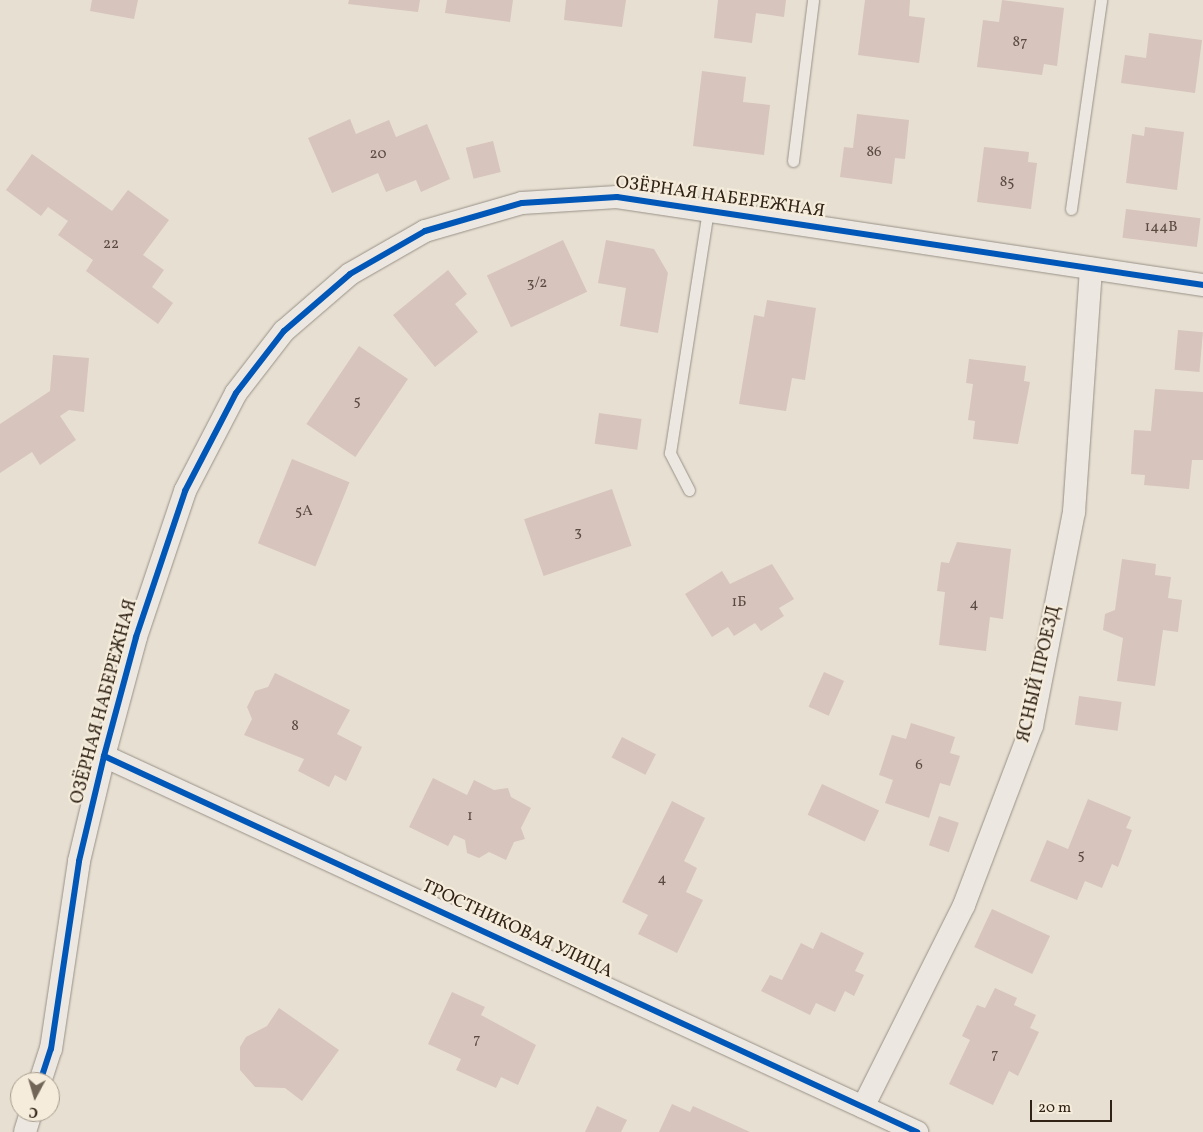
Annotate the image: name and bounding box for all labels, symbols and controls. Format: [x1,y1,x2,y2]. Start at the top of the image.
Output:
house number: 87 [1013,34,1027,52]
house number: 86 [866,144,882,162]
house number: 20 [370,146,386,164]
street label: ОЗЁРНАЯ НАБЕРЕЖНАЯ [614,173,826,223]
house number: 85 [1000,174,1014,192]
house number: 144В [1144,219,1178,237]
house number: 22 [103,236,119,254]
house number: 3/2 [527,275,547,293]
house number: 5 [353,393,361,411]
house number: 5А [295,503,313,521]
house number: 3 [574,524,582,542]
house number: 1Б [731,594,747,612]
house number: 4 [970,596,978,614]
street label: ОЗЁРНАЯ НАБЕРЕЖНАЯ [67,597,143,807]
street label: ЯСНЫЙ ПРОЕЗД [1014,603,1066,745]
house number: 8 [291,718,299,736]
house number: 6 [915,757,923,775]
house number: 1 [467,808,473,826]
house number: 5 [1077,847,1085,865]
house number: 4 [658,871,666,889]
street label: ТРОСТНИКОВАЯ УЛИЦА [418,876,616,984]
house number: 7 [473,1031,481,1049]
house number: 7 [991,1046,999,1064]
north arrow [10,1072,60,1122]
scale bar [1033,1090,1116,1122]
text: 20 m [1038,1098,1071,1119]
text: С [28,1102,39,1121]

